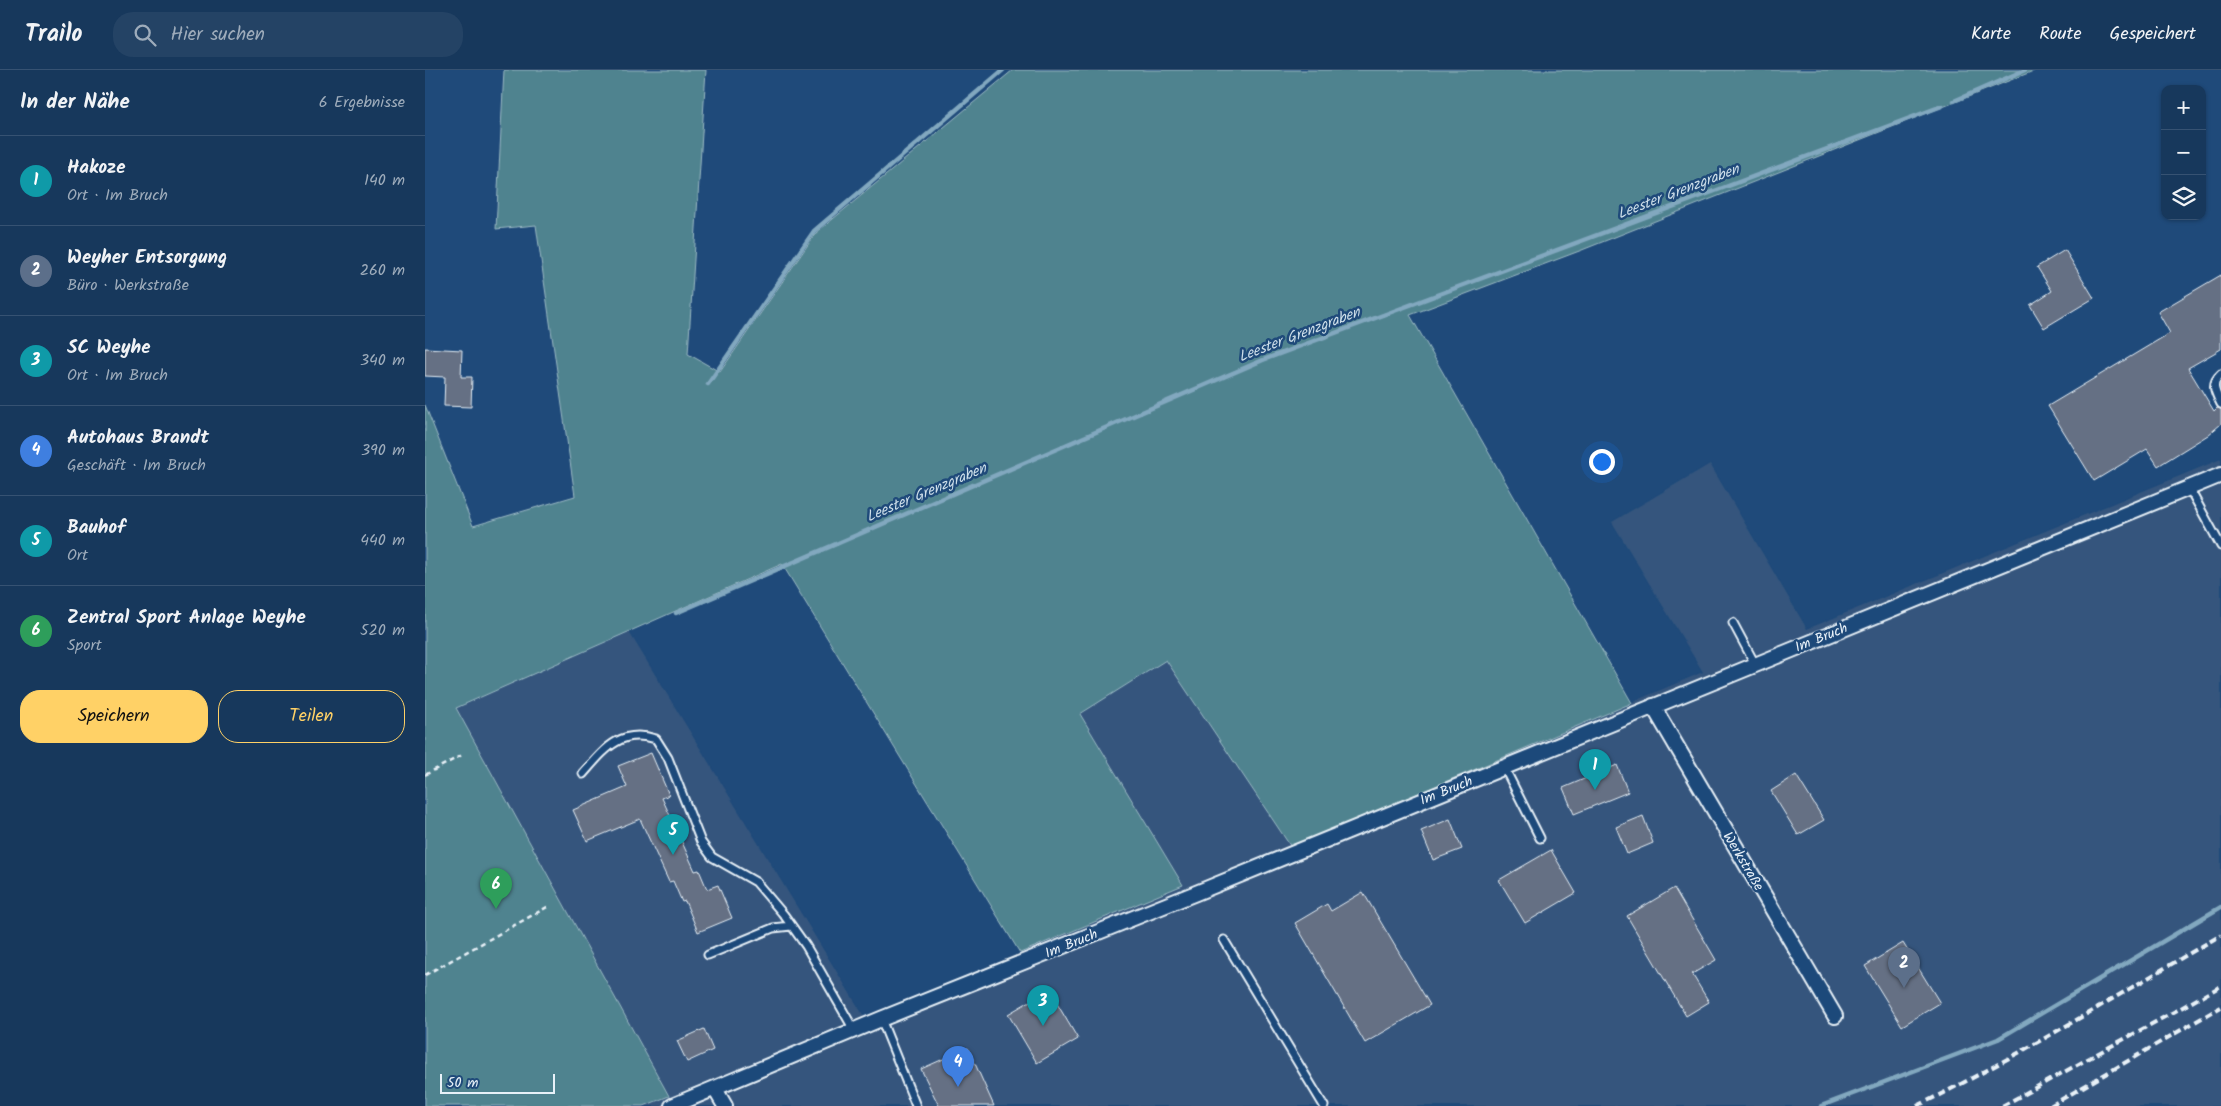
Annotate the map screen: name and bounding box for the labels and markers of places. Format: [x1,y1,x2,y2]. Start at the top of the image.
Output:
pin: 1 [1579,749,1611,790]
pin: 5 [657,814,689,855]
pin: 6 [480,868,512,909]
pin: 2 [1888,947,1920,988]
pin: 3 [1027,985,1059,1026]
pin: 4 [942,1046,974,1087]

